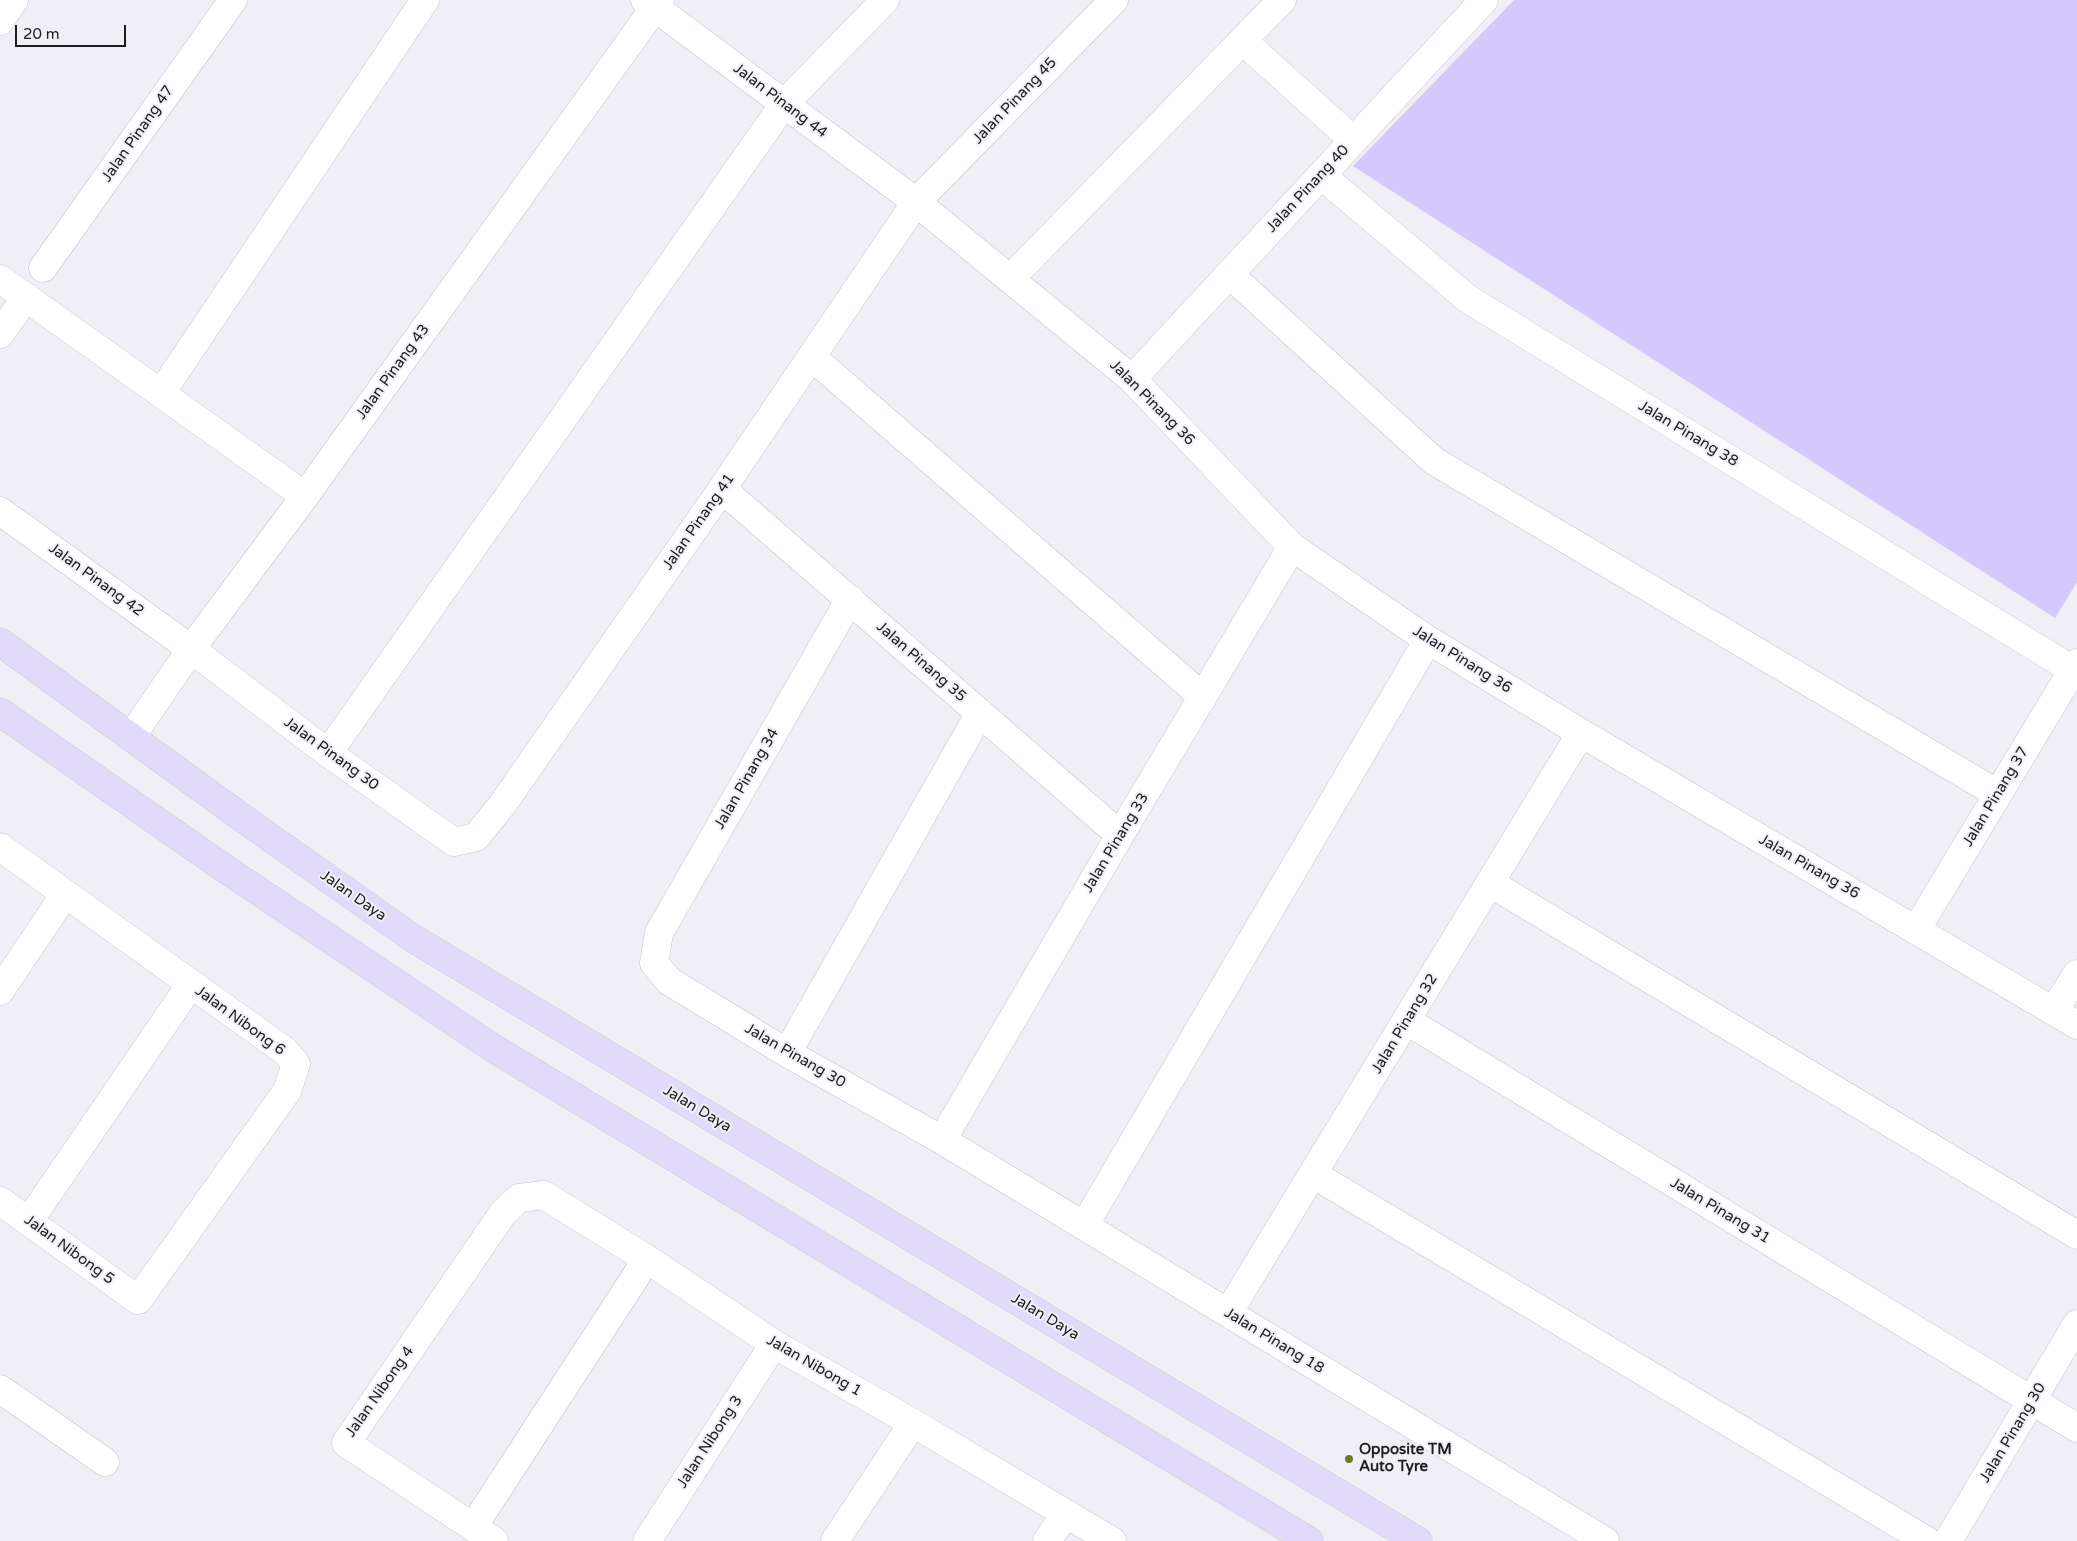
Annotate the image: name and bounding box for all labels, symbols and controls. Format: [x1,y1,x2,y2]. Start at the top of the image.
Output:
scale bar [18,15,129,47]
text: 20 m [23,25,60,43]
street label: Jalan Pinang 45 [969,54,1061,148]
street label: Jalan Pinang 44 [729,60,831,142]
street label: Jalan Pinang 47 [98,82,178,186]
street label: Jalan Pinang 40 [1263,141,1353,237]
street label: Jalan Pinang 43 [352,321,434,423]
street label: Jalan Pinang 36 [1106,357,1198,449]
street label: Jalan Pinang 38 [1635,397,1741,471]
street label: Jalan Pinang 41 [659,470,739,574]
street label: Jalan Pinang 42 [45,539,147,621]
street label: Jalan Pinang 35 [872,618,970,706]
street label: Jalan Pinang 36 [1409,622,1515,698]
street label: Jalan Pinang 30 [280,713,382,795]
street label: Jalan Pinang 34 [711,725,783,833]
street label: Jalan Pinang 37 [1959,744,2033,850]
street label: Jalan Pinang 33 [1079,790,1153,896]
street label: Jalan Pinang 36 [1755,831,1863,903]
street label: Jalan Daya [317,867,389,925]
street label: Jalan Pinang 32 [1368,971,1442,1077]
street label: Jalan Nibong 6 [192,982,288,1060]
street label: Jalan Pinang 30 [741,1020,849,1092]
street label: Jalan Daya [660,1082,734,1136]
street label: Jalan Pinang 31 [1667,1174,1773,1248]
street label: Jalan Nibong 5 [21,1211,117,1289]
street label: Jalan Daya [1008,1290,1082,1344]
street label: Jalan Pinang 18 [1221,1304,1327,1378]
street label: Jalan Nibong 1 [763,1332,865,1400]
street label: Jalan Nibong 4 [342,1343,418,1441]
street label: Jalan Pinang 30 [1976,1380,2050,1486]
street label: Jalan Nibong 3 [673,1392,747,1492]
place label: Opposite TM Auto Tyre [1359,1441,1452,1476]
marker: Opposite TM Auto Tyre [1343,1453,1355,1465]

